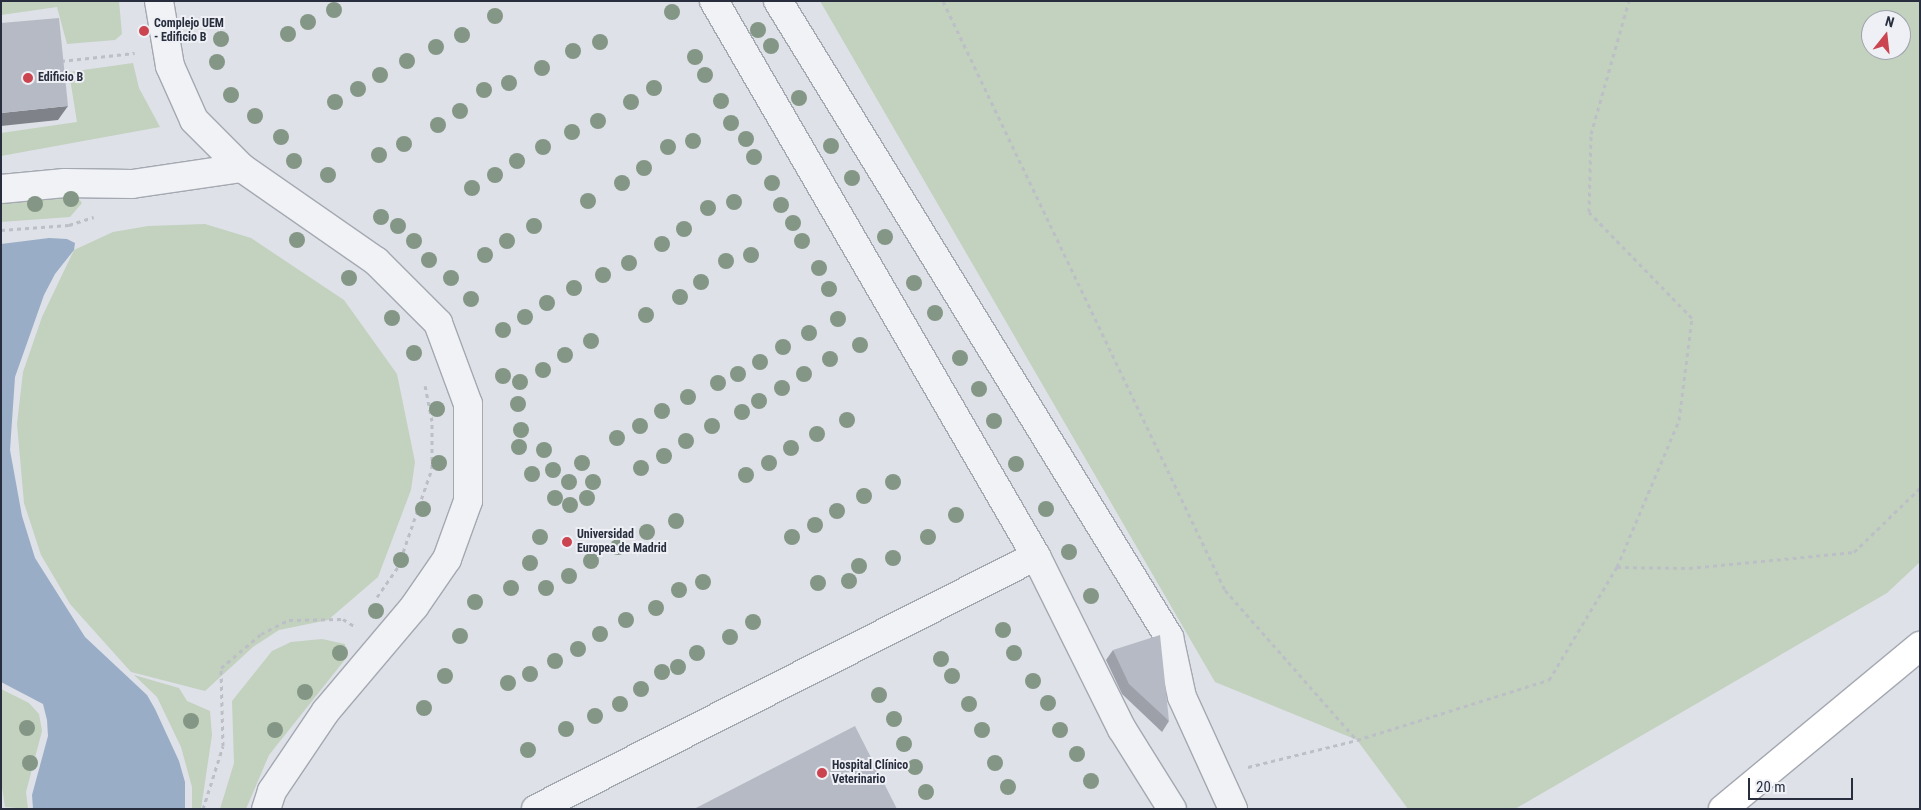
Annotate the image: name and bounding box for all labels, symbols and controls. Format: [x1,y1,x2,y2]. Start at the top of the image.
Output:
north arrow [1861,10,1911,60]
text: N [1884,13,1896,30]
place label: Complejo UEM - Edificio B [154,17,224,45]
marker: Complejo UEM - Edificio B [138,25,150,37]
place label: Edificio B [38,71,83,85]
marker: Edificio B [22,72,34,84]
place label: Universidad Europea de Madrid [577,528,667,556]
marker: Universidad Europea de Madrid [561,536,573,548]
place label: Hospital Clínico Veterinario [832,759,908,787]
marker: Hospital Clínico Veterinario [816,767,828,779]
scale bar [1751,768,1856,800]
text: 20 m [1756,778,1786,796]

